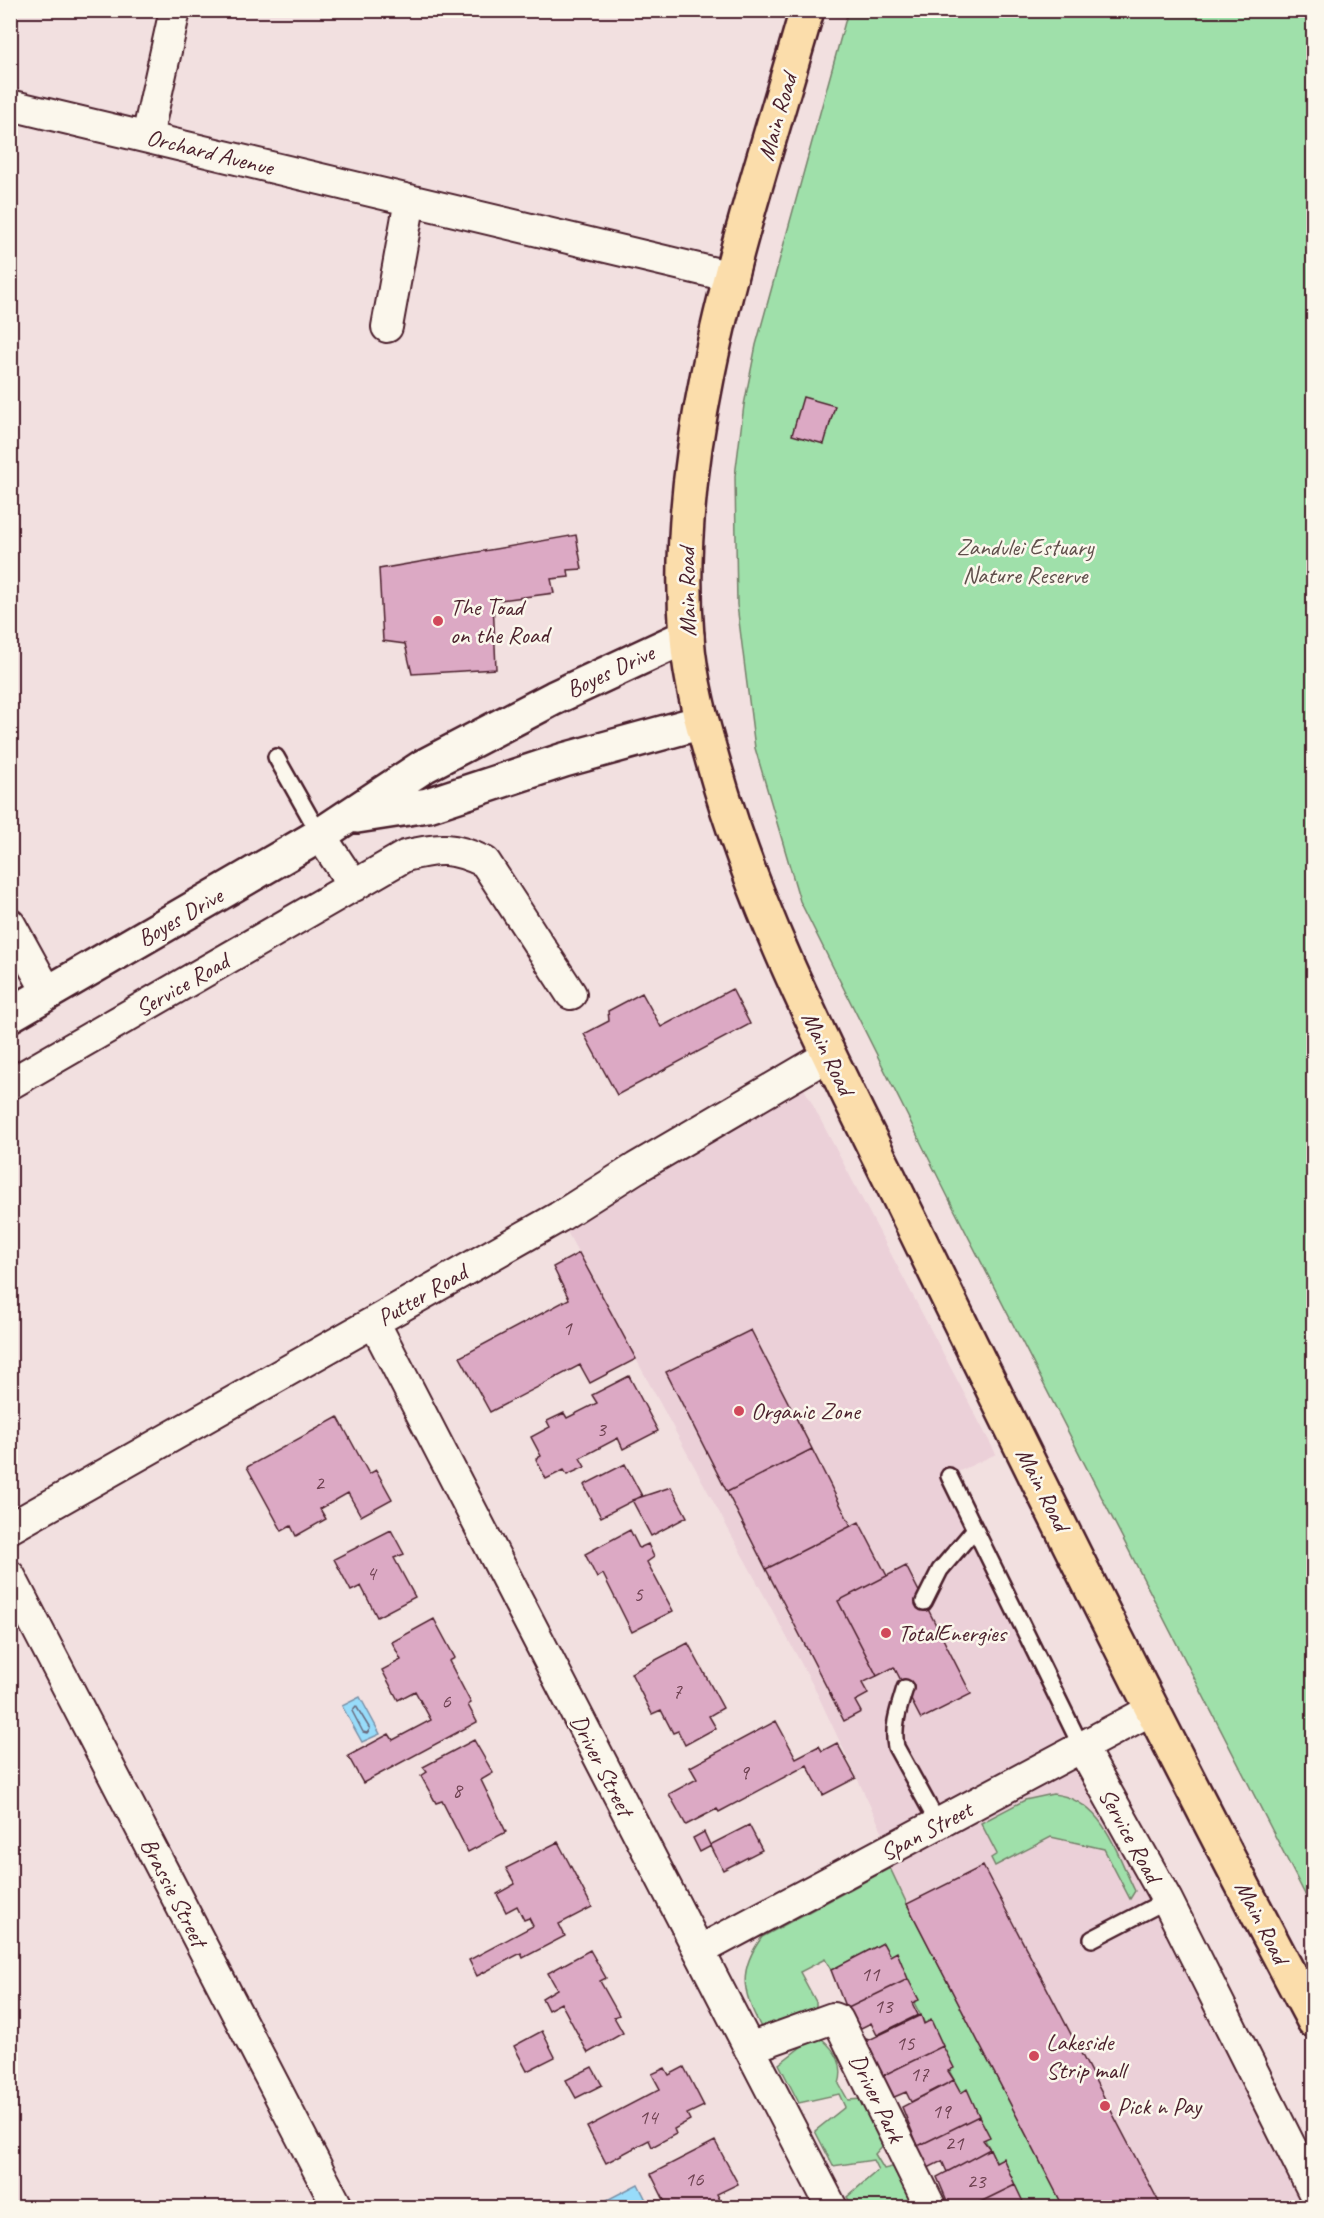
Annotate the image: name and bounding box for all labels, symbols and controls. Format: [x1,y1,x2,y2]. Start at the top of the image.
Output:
street label: Main Road [750,67,805,164]
street label: Orchard Avenue [144,122,279,183]
park label: Zandvlei Estuary Nature Reserve [956,532,1095,590]
street label: Main Road [671,544,703,637]
place label: The Toad on the Road [450,592,552,650]
marker: The Toad on the Road [431,614,445,628]
street label: Boyes Drive [561,637,661,704]
street label: Boyes Drive [132,880,230,953]
street label: Service Road [130,945,237,1024]
street label: Main Road [795,1006,863,1103]
street label: Putter Road [372,1256,475,1333]
house number: 1 [562,1315,573,1341]
place label: Organic Zone [751,1396,862,1426]
marker: Organic Zone [732,1404,746,1418]
house number: 3 [596,1416,607,1442]
street label: Main Road [1009,1442,1078,1539]
house number: 2 [314,1470,325,1496]
house number: 4 [366,1560,378,1586]
house number: 5 [633,1581,644,1607]
place label: TotalEnergies [898,1618,1008,1648]
marker: TotalEnergies [879,1626,893,1640]
house number: 7 [672,1678,683,1704]
house number: 6 [441,1688,451,1714]
street label: Driver Street [564,1709,642,1823]
house number: 9 [739,1759,750,1785]
house number: 8 [452,1777,464,1803]
street label: Service Road [1092,1783,1170,1890]
street label: Span Street [875,1793,979,1868]
street label: Brassie Street [134,1833,216,1954]
street label: Main Road [1228,1875,1297,1972]
house number: 11 [861,1961,881,1987]
house number: 13 [874,1993,894,2019]
place label: Lakeside Strip mall [1046,2027,1129,2085]
house number: 15 [896,2030,916,2056]
street label: Driver Park [843,2049,912,2149]
marker: Lakeside Strip mall [1027,2049,1041,2063]
house number: 17 [910,2061,930,2087]
place label: Pick n Pay [1117,2091,1203,2121]
house number: 19 [932,2098,952,2124]
marker: Pick n Pay [1098,2099,1112,2113]
house number: 14 [639,2104,660,2130]
house number: 21 [945,2130,965,2156]
house number: 16 [685,2166,704,2192]
house number: 23 [967,2168,987,2194]

